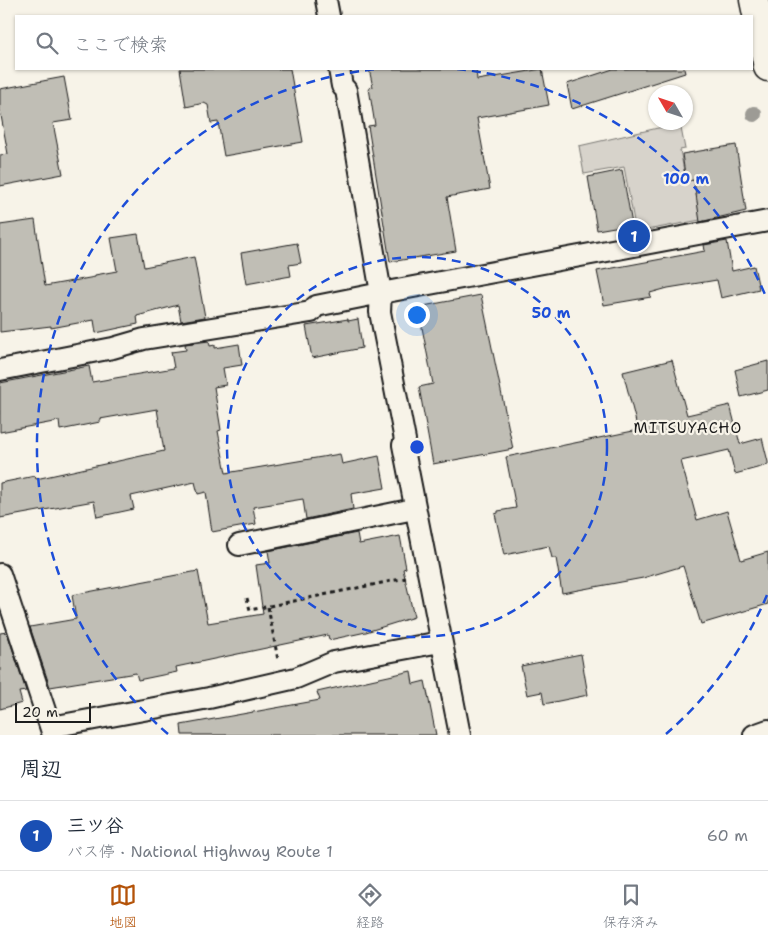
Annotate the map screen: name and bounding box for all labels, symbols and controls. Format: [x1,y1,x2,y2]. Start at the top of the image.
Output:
search box [15,15,753,70]
icon: search [33,29,61,57]
text: ここで検索 [73,32,168,57]
north arrow [648,85,693,130]
text: 100 m [663,169,709,189]
pin: 1 [618,217,650,255]
your location [404,302,430,328]
text: 50 m [532,303,571,323]
district label: MITSUYACHO [634,418,742,438]
centre of rings [408,438,426,456]
scale bar [15,700,91,723]
text: 20 m [22,703,58,721]
text: 周辺 [20,755,62,783]
text: 三ツ谷 [67,813,124,838]
text: 1 [32,825,40,846]
text: 60 m [707,825,748,846]
text: バス停 · National Highway Route 1 [67,841,333,862]
tab: 地図 [109,881,137,931]
tab: 経路 [356,881,384,931]
tab: 保存済み [603,881,659,931]

